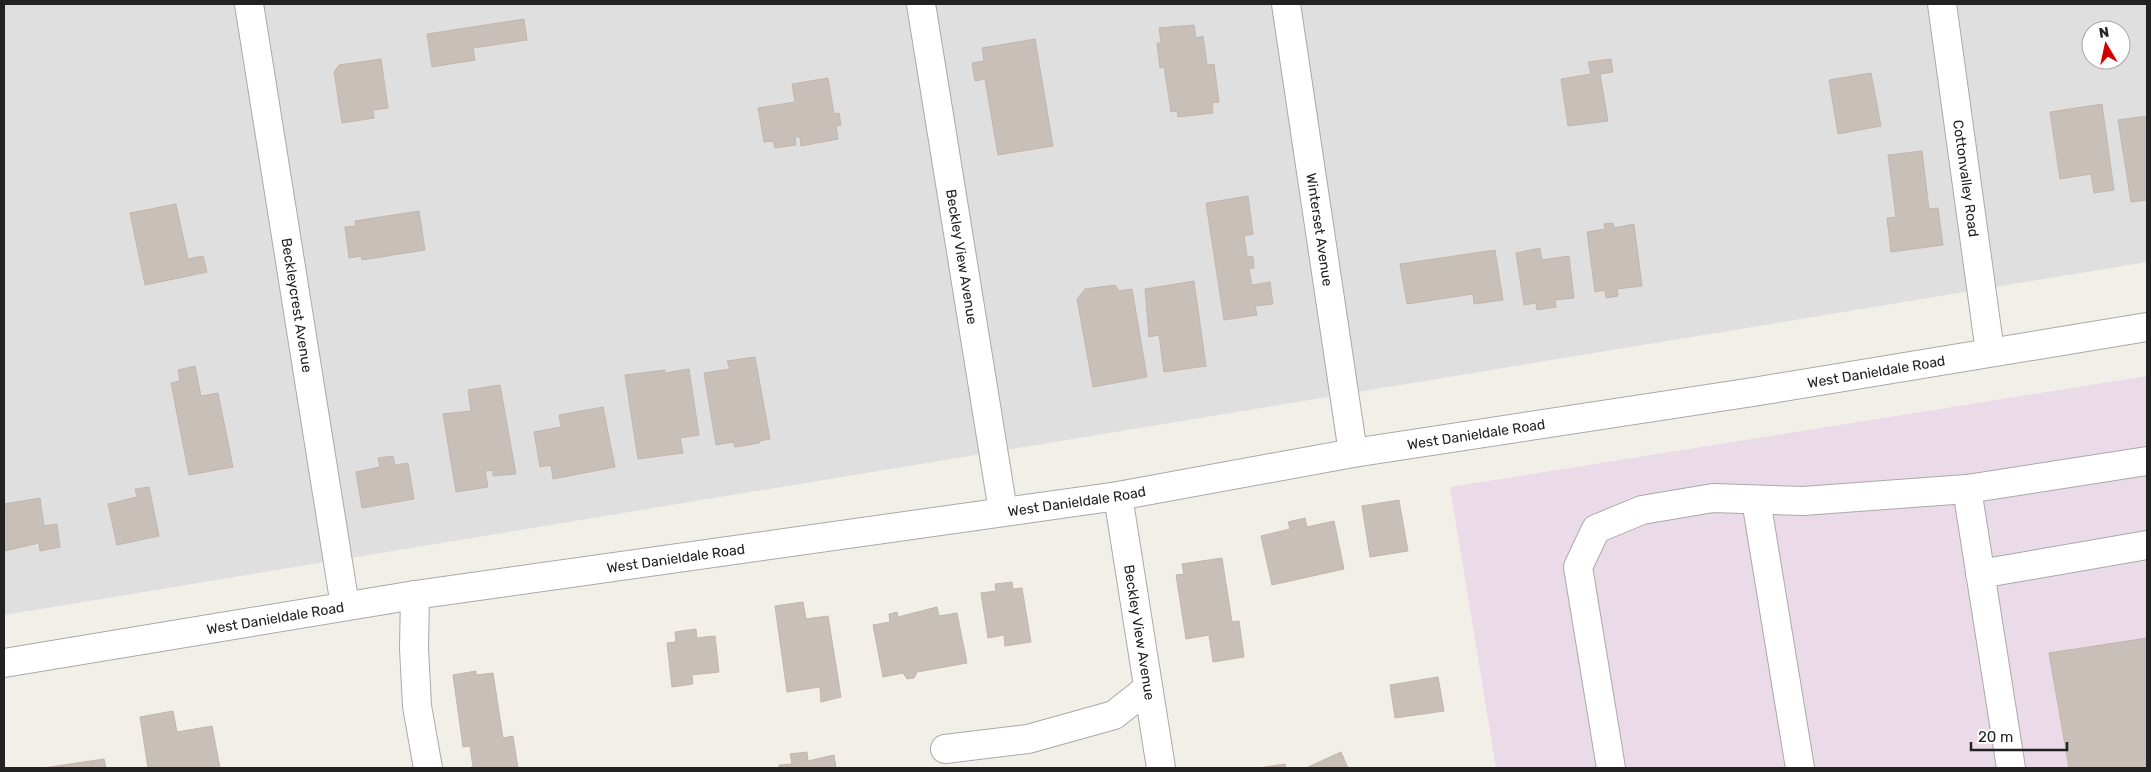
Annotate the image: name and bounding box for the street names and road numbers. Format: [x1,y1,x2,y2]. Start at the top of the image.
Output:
street label: Cottonvalley Road [1950,119,1983,238]
street label: Winterset Avenue [1303,172,1337,287]
street label: Beckley View Avenue [943,188,981,326]
street label: Beckleycrest Avenue [278,237,316,374]
street label: West Danieldale Road [1806,352,1946,391]
street label: West Danieldale Road [1406,415,1546,453]
street label: West Danieldale Road [1007,483,1147,520]
street label: West Danieldale Road [606,540,746,576]
street label: Beckley View Avenue [1120,563,1159,701]
street label: West Danieldale Road [205,598,345,638]

